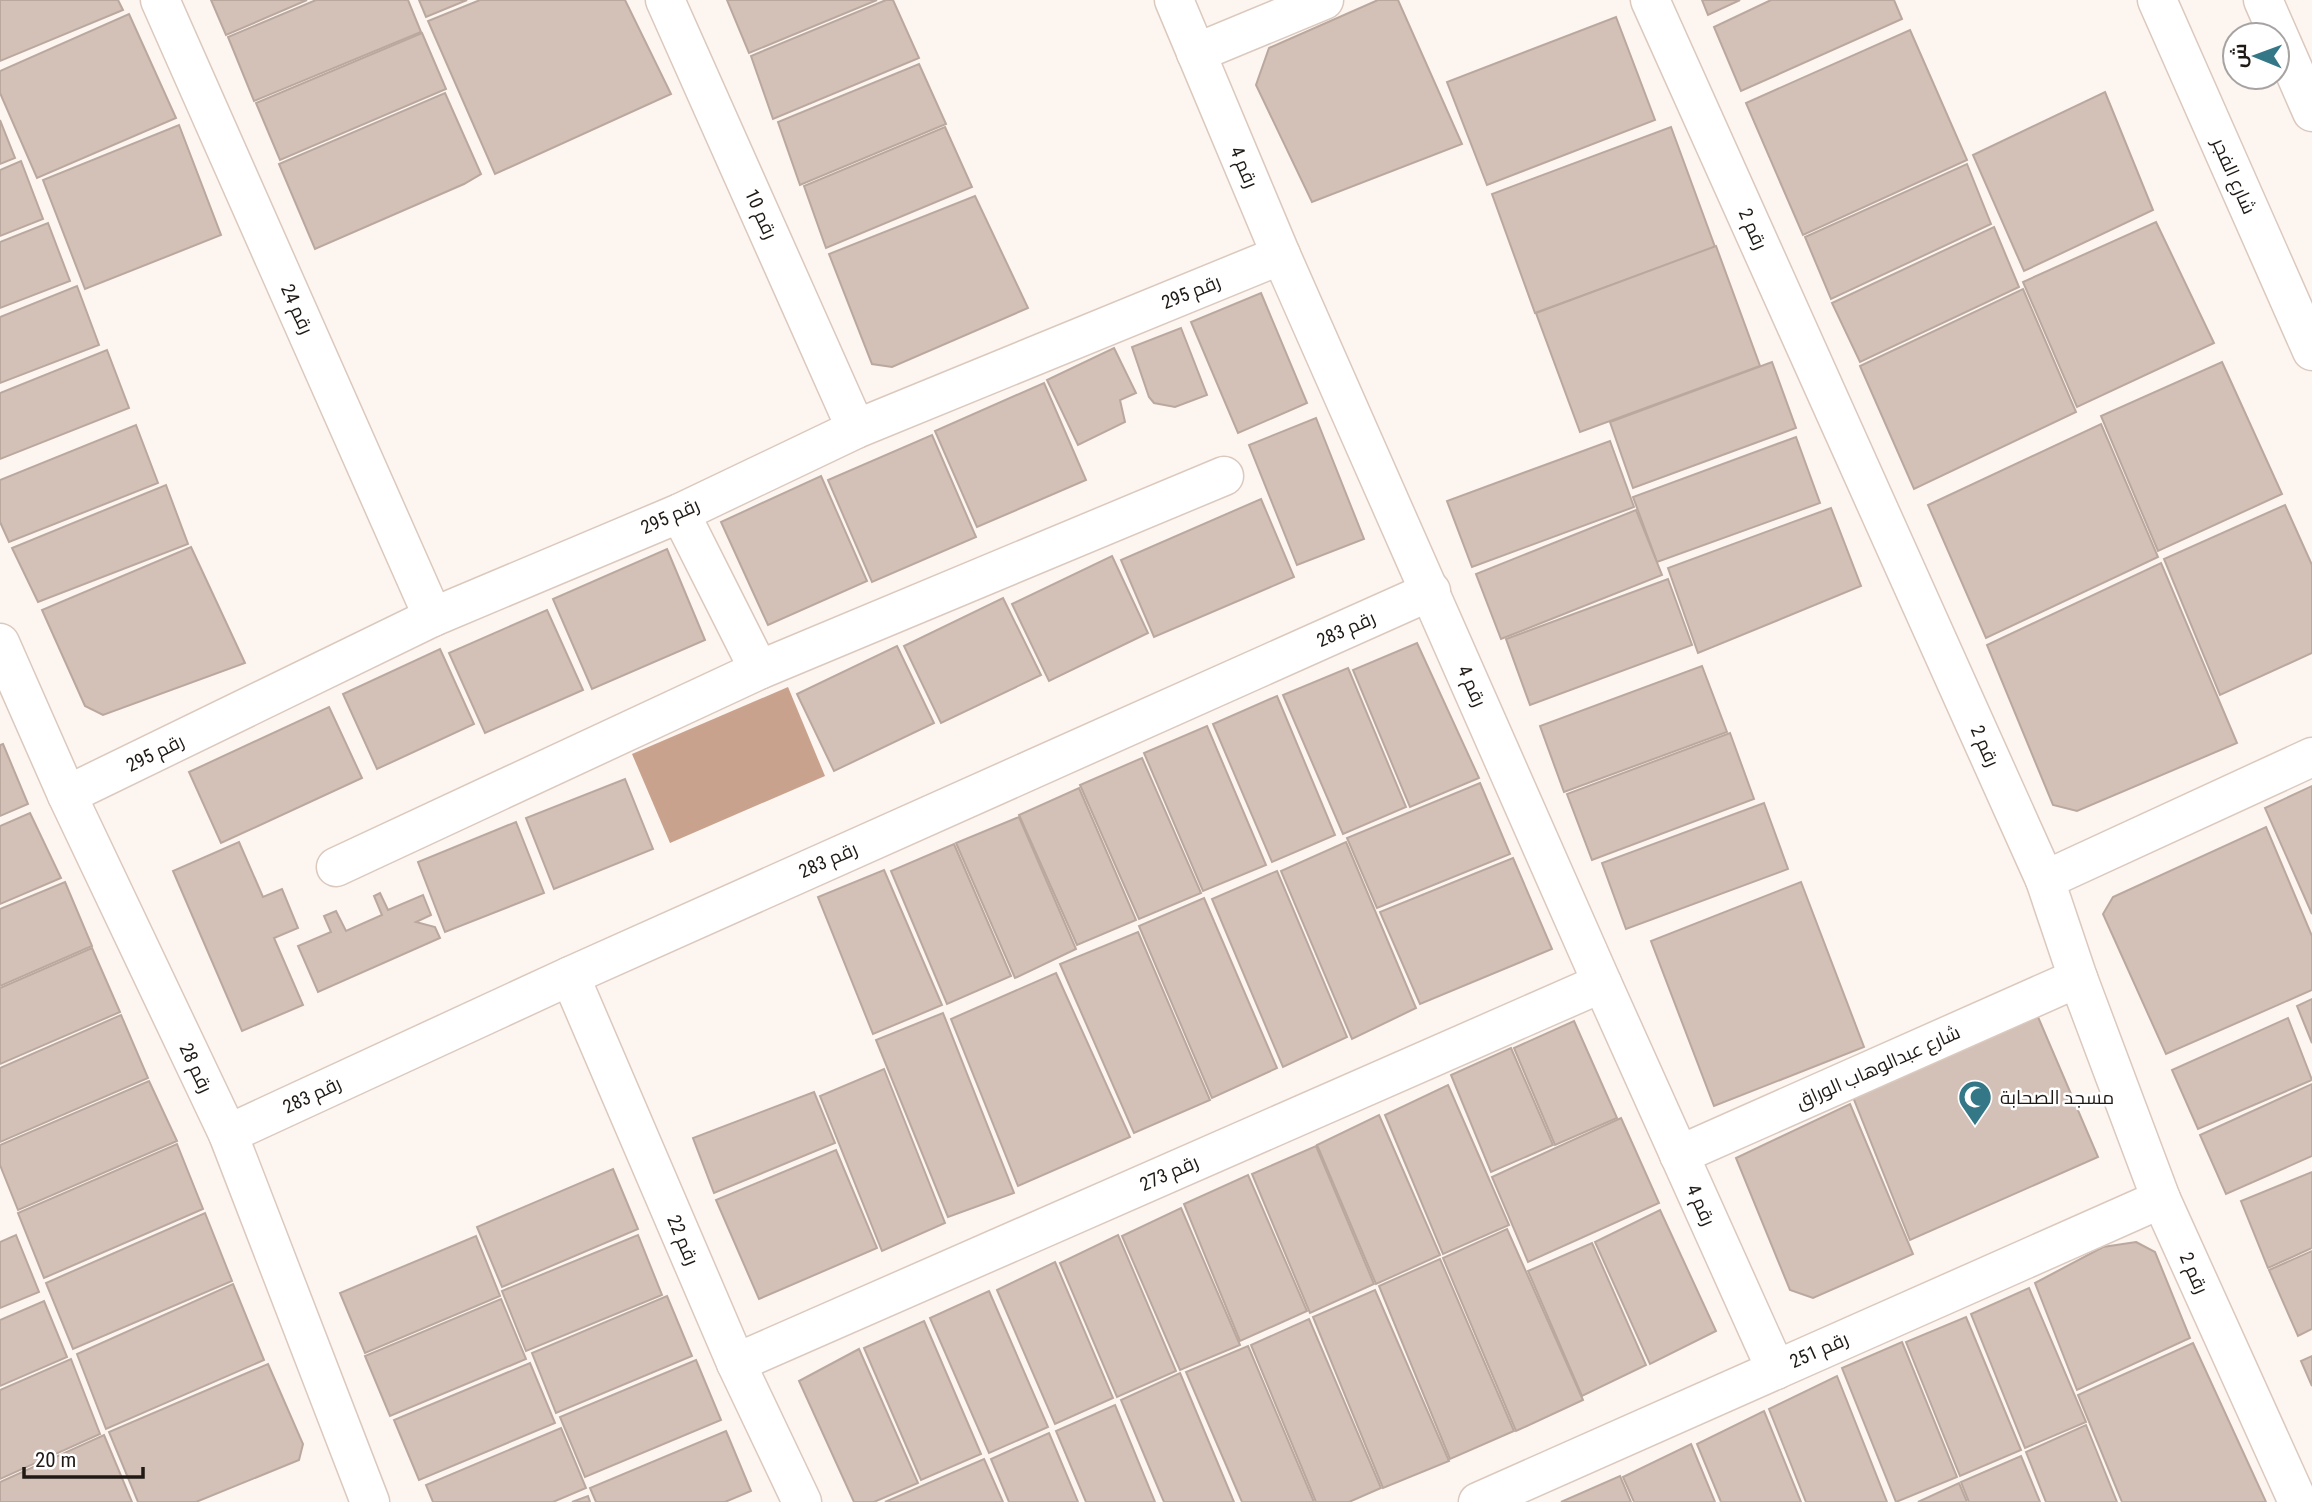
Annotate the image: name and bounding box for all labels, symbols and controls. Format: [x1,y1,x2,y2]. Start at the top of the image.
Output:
north arrow [2221,21,2291,91]
text: ش [2228,43,2251,68]
street label: شارع الفجر [2205,133,2261,218]
street label: رقم 4 [1223,143,1263,192]
street label: رقم 10 [738,185,782,243]
street label: رقم 2 [1732,205,1772,254]
street label: رقم 295 [1158,270,1225,316]
street label: رقم 24 [274,280,318,338]
street label: رقم 295 [637,493,704,541]
street label: رقم 283 [1313,606,1380,654]
street label: رقم 4 [1451,662,1491,711]
street label: رقم 2 [1964,722,2004,771]
street label: رقم 295 [122,729,189,779]
street label: رقم 283 [795,837,862,885]
street label: شارع عبدالوهاب الوراق [1792,1020,1965,1115]
street label: رقم 28 [173,1039,217,1097]
street label: رقم 283 [279,1072,346,1120]
mosque icon: مسجد الصحابة [1956,1078,1994,1127]
place label: مسجد الصحابة [2000,1086,2114,1109]
street label: رقم 273 [1136,1150,1203,1198]
street label: رقم 4 [1680,1181,1720,1230]
street label: رقم 22 [660,1211,704,1269]
street label: رقم 2 [2173,1249,2213,1298]
street label: رقم 251 [1786,1327,1853,1375]
scale bar [24,1436,144,1480]
text: 20 m [35,1448,76,1472]

